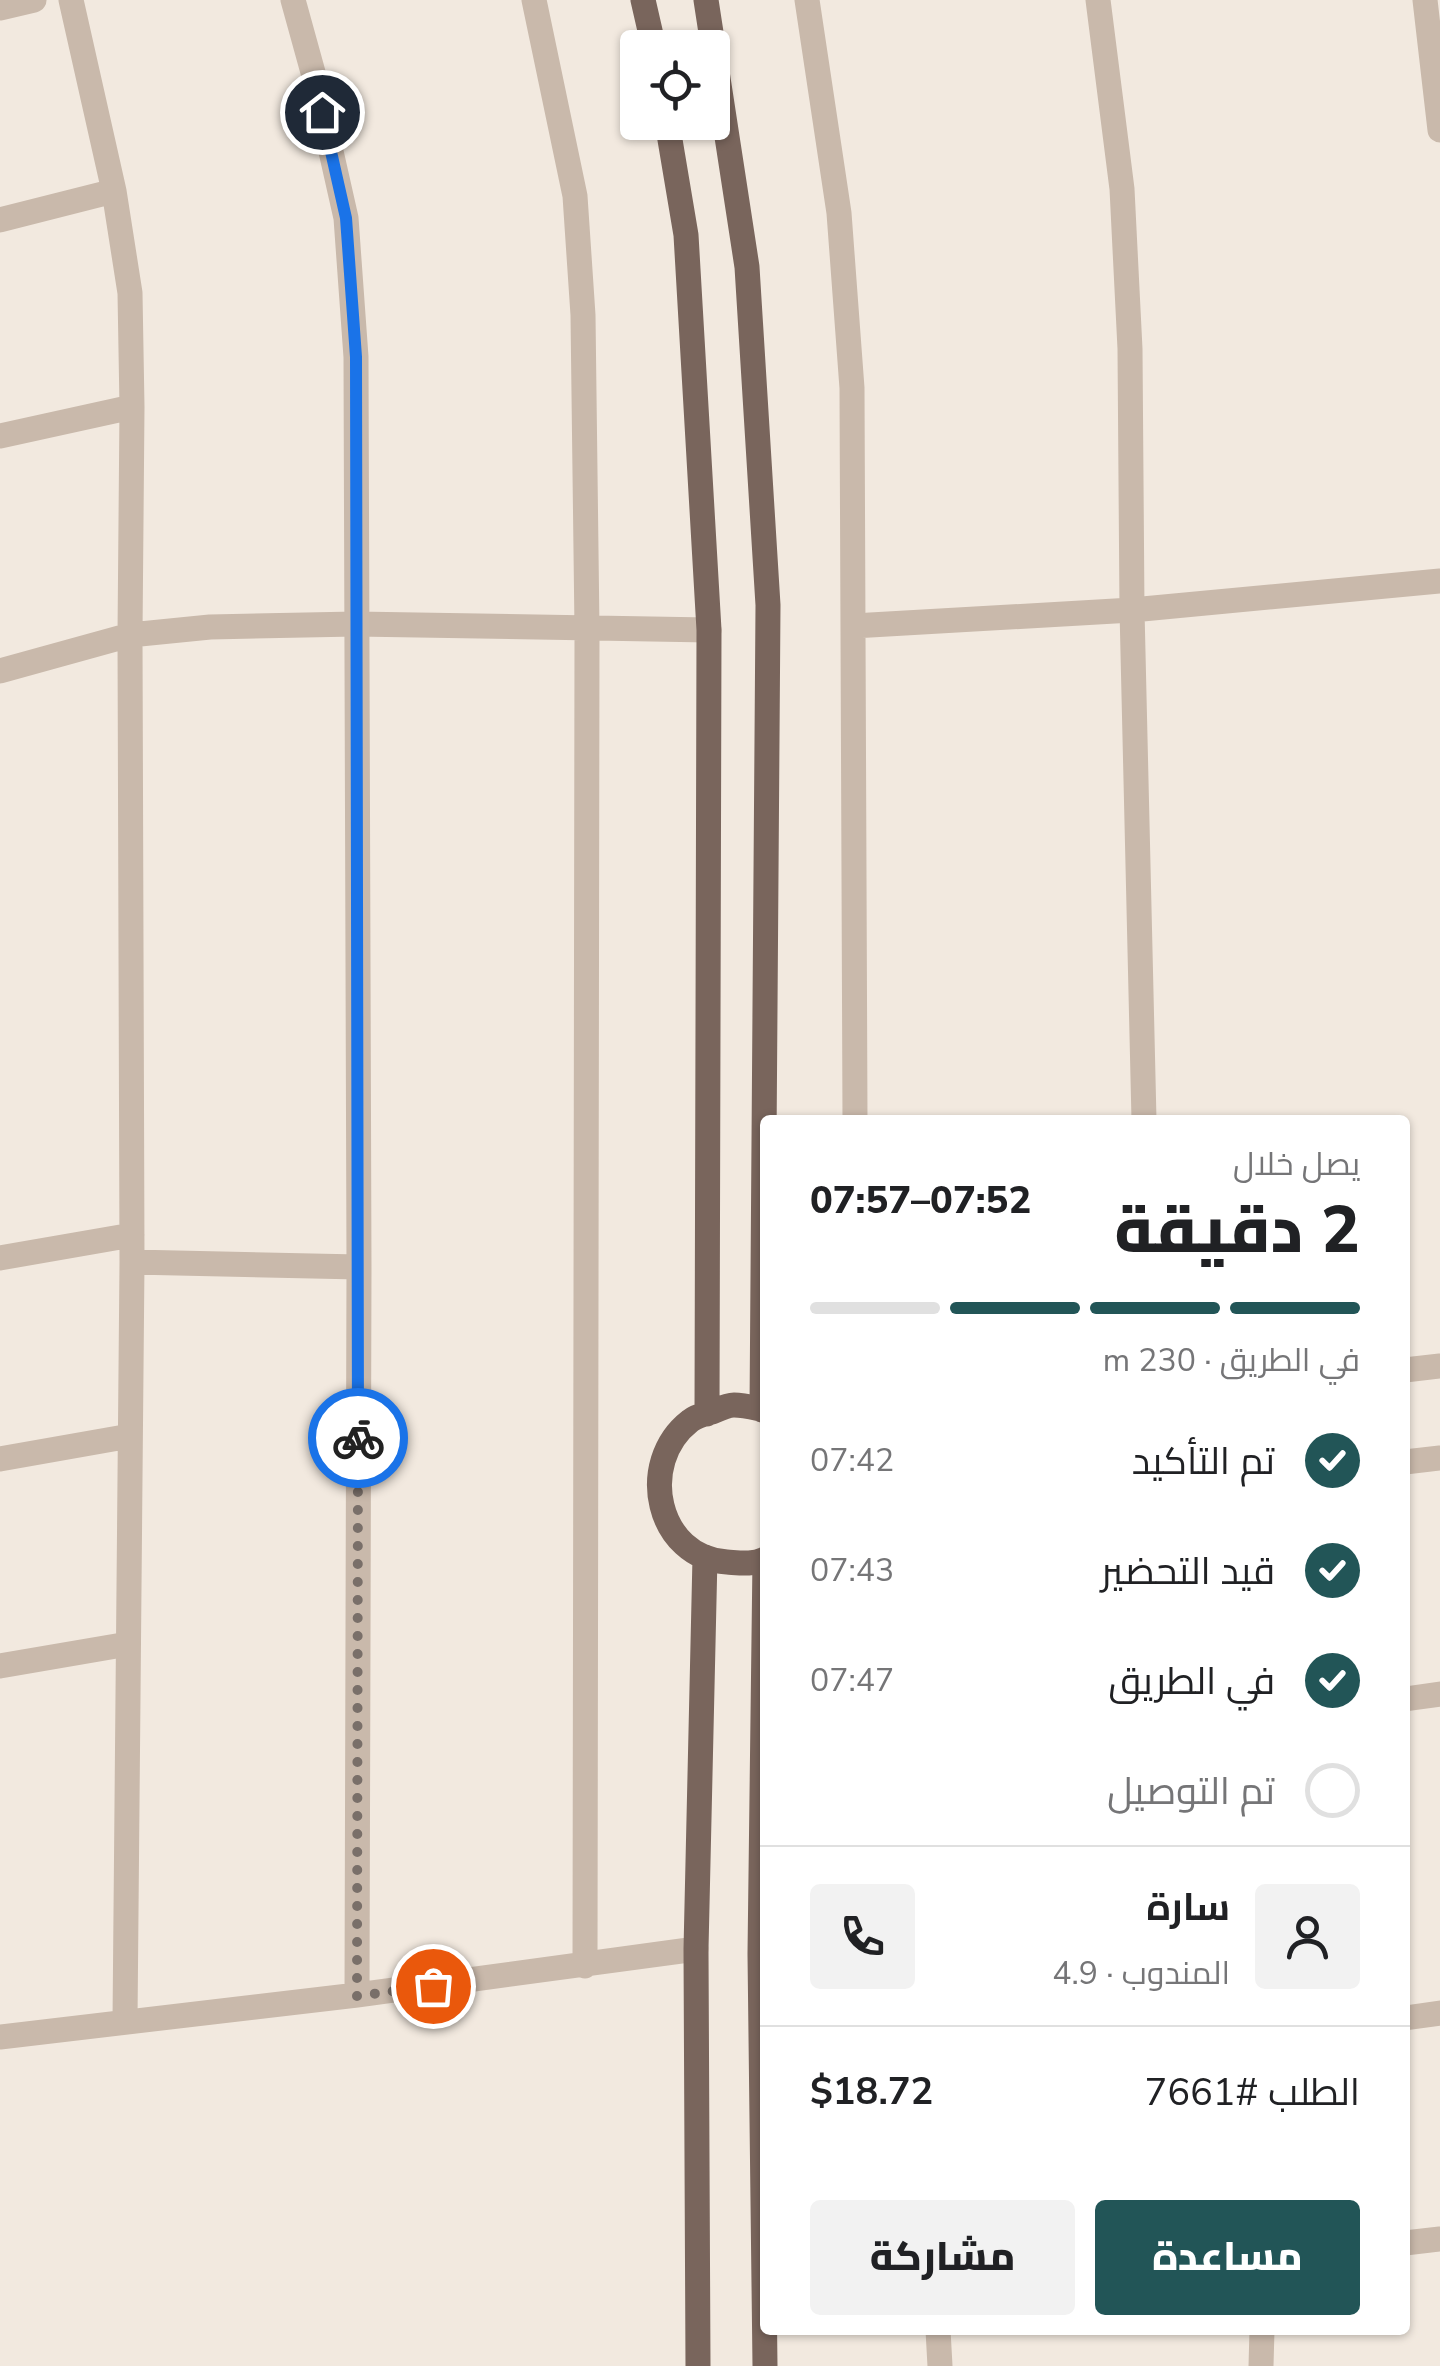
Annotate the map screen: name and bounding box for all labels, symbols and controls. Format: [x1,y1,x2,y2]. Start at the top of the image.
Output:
map controls [620,30,730,140]
button: locate [620,30,730,140]
pin [280,70,365,155]
icon: home [295,85,350,140]
text: يصل خلال [1233,1143,1360,1186]
text: 07:52–07:57 [810,1175,1031,1226]
text: 2 دقيقة [1114,1186,1360,1275]
text: في الطريق · 230 m [1103,1339,1360,1382]
courier [308,1388,408,1488]
icon: bike [331,1411,386,1466]
icon: check [1305,1433,1360,1488]
text: تم التأكيد [1132,1436,1275,1487]
text: 07:42 [810,1439,894,1482]
icon: check [1305,1543,1360,1598]
text: قيد التحضير [1101,1546,1275,1597]
text: 07:43 [810,1549,894,1592]
icon: check [1305,1653,1360,1708]
text: في الطريق [1108,1656,1275,1707]
text: 07:47 [810,1659,894,1702]
text: تم التوصيل [1107,1766,1275,1817]
text: سارة [1147,1882,1230,1933]
button: phone [810,1884,915,1989]
button: person [1255,1884,1360,1989]
pin [391,1944,476,2029]
text: المندوب · 4.9 [1052,1952,1230,1995]
icon: bag [406,1959,461,2014]
text: $18.72 [810,2066,933,2117]
text: الطلب #7661 [1144,2067,1360,2118]
button: مشاركة [810,2200,1075,2315]
button: مساعدة [1095,2200,1360,2315]

